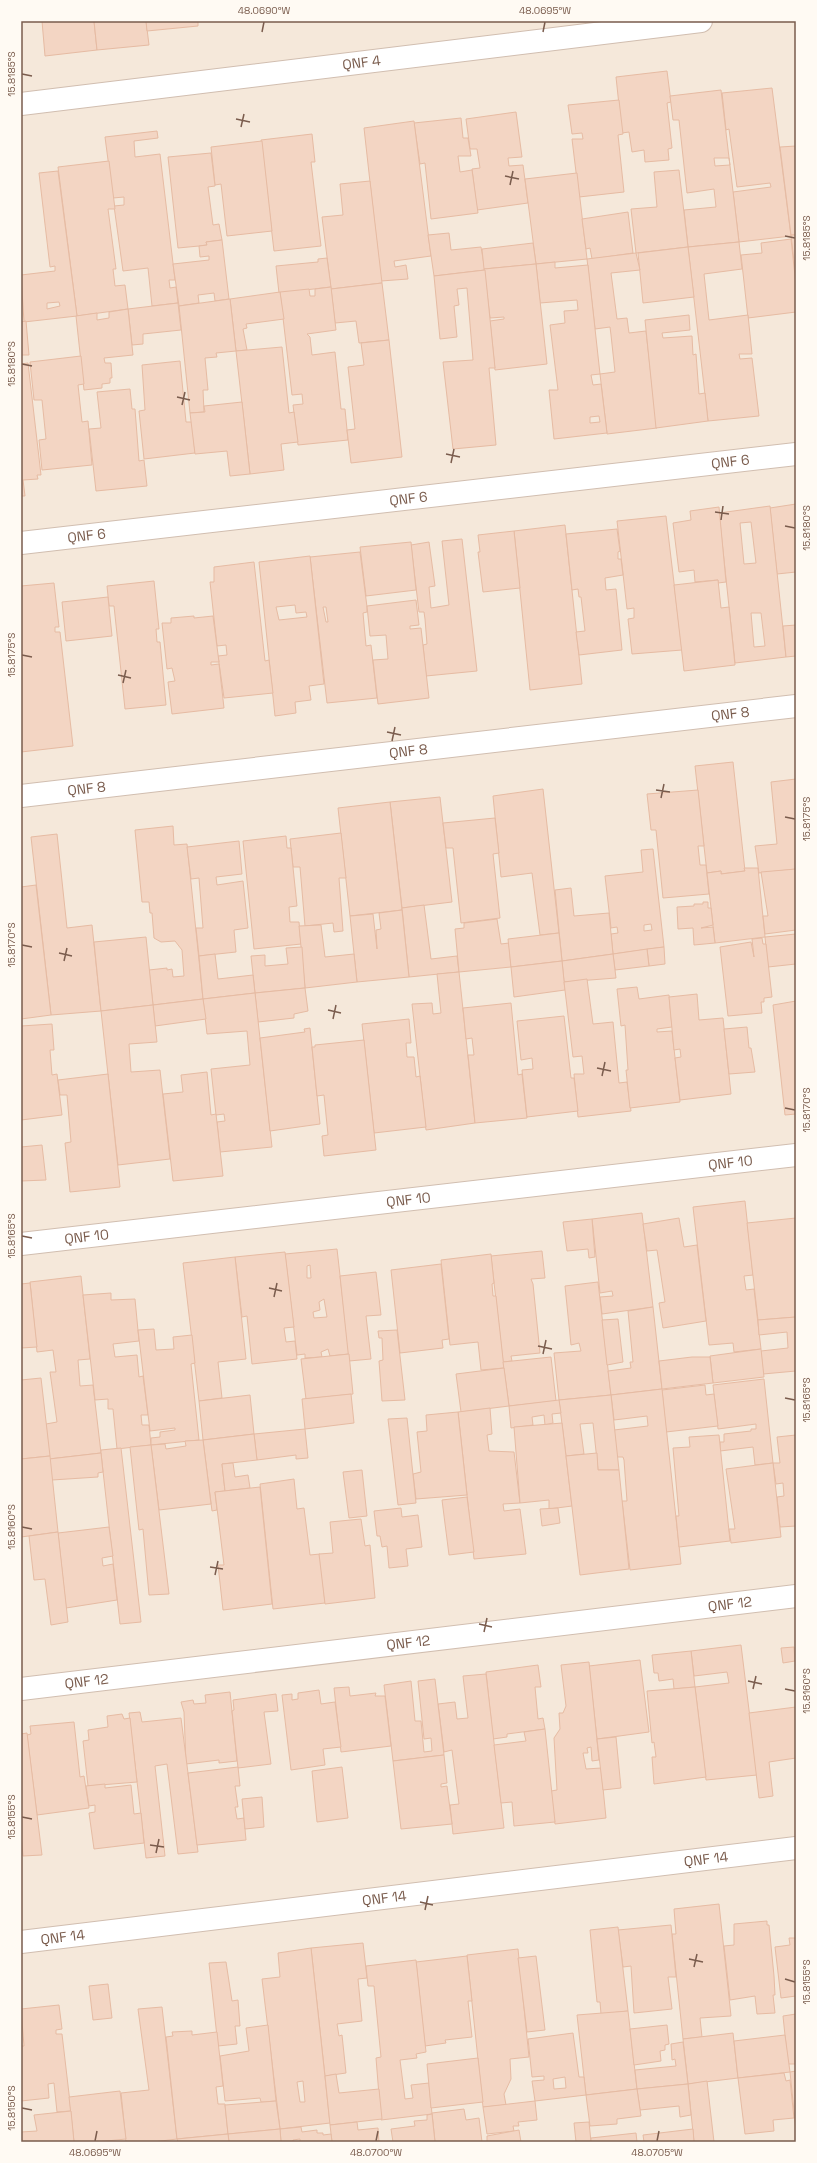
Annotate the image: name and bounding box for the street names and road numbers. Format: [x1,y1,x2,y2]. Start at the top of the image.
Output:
street label: QNF 4 [341,51,382,74]
street label: QNF 6 [710,450,750,473]
street label: QNF 6 [388,487,429,510]
street label: QNF 6 [66,524,107,547]
street label: QNF 8 [710,702,751,725]
street label: QNF 8 [388,740,429,762]
street label: QNF 8 [66,777,107,800]
street label: QNF 10 [707,1151,754,1174]
street label: QNF 10 [385,1188,432,1211]
street label: QNF 10 [63,1225,110,1248]
street label: QNF 12 [707,1592,753,1615]
street label: QNF 12 [385,1631,431,1654]
street label: QNF 12 [64,1670,110,1693]
street label: QNF 14 [683,1847,729,1871]
street label: QNF 14 [361,1886,408,1910]
street label: QNF 14 [40,1925,86,1949]

